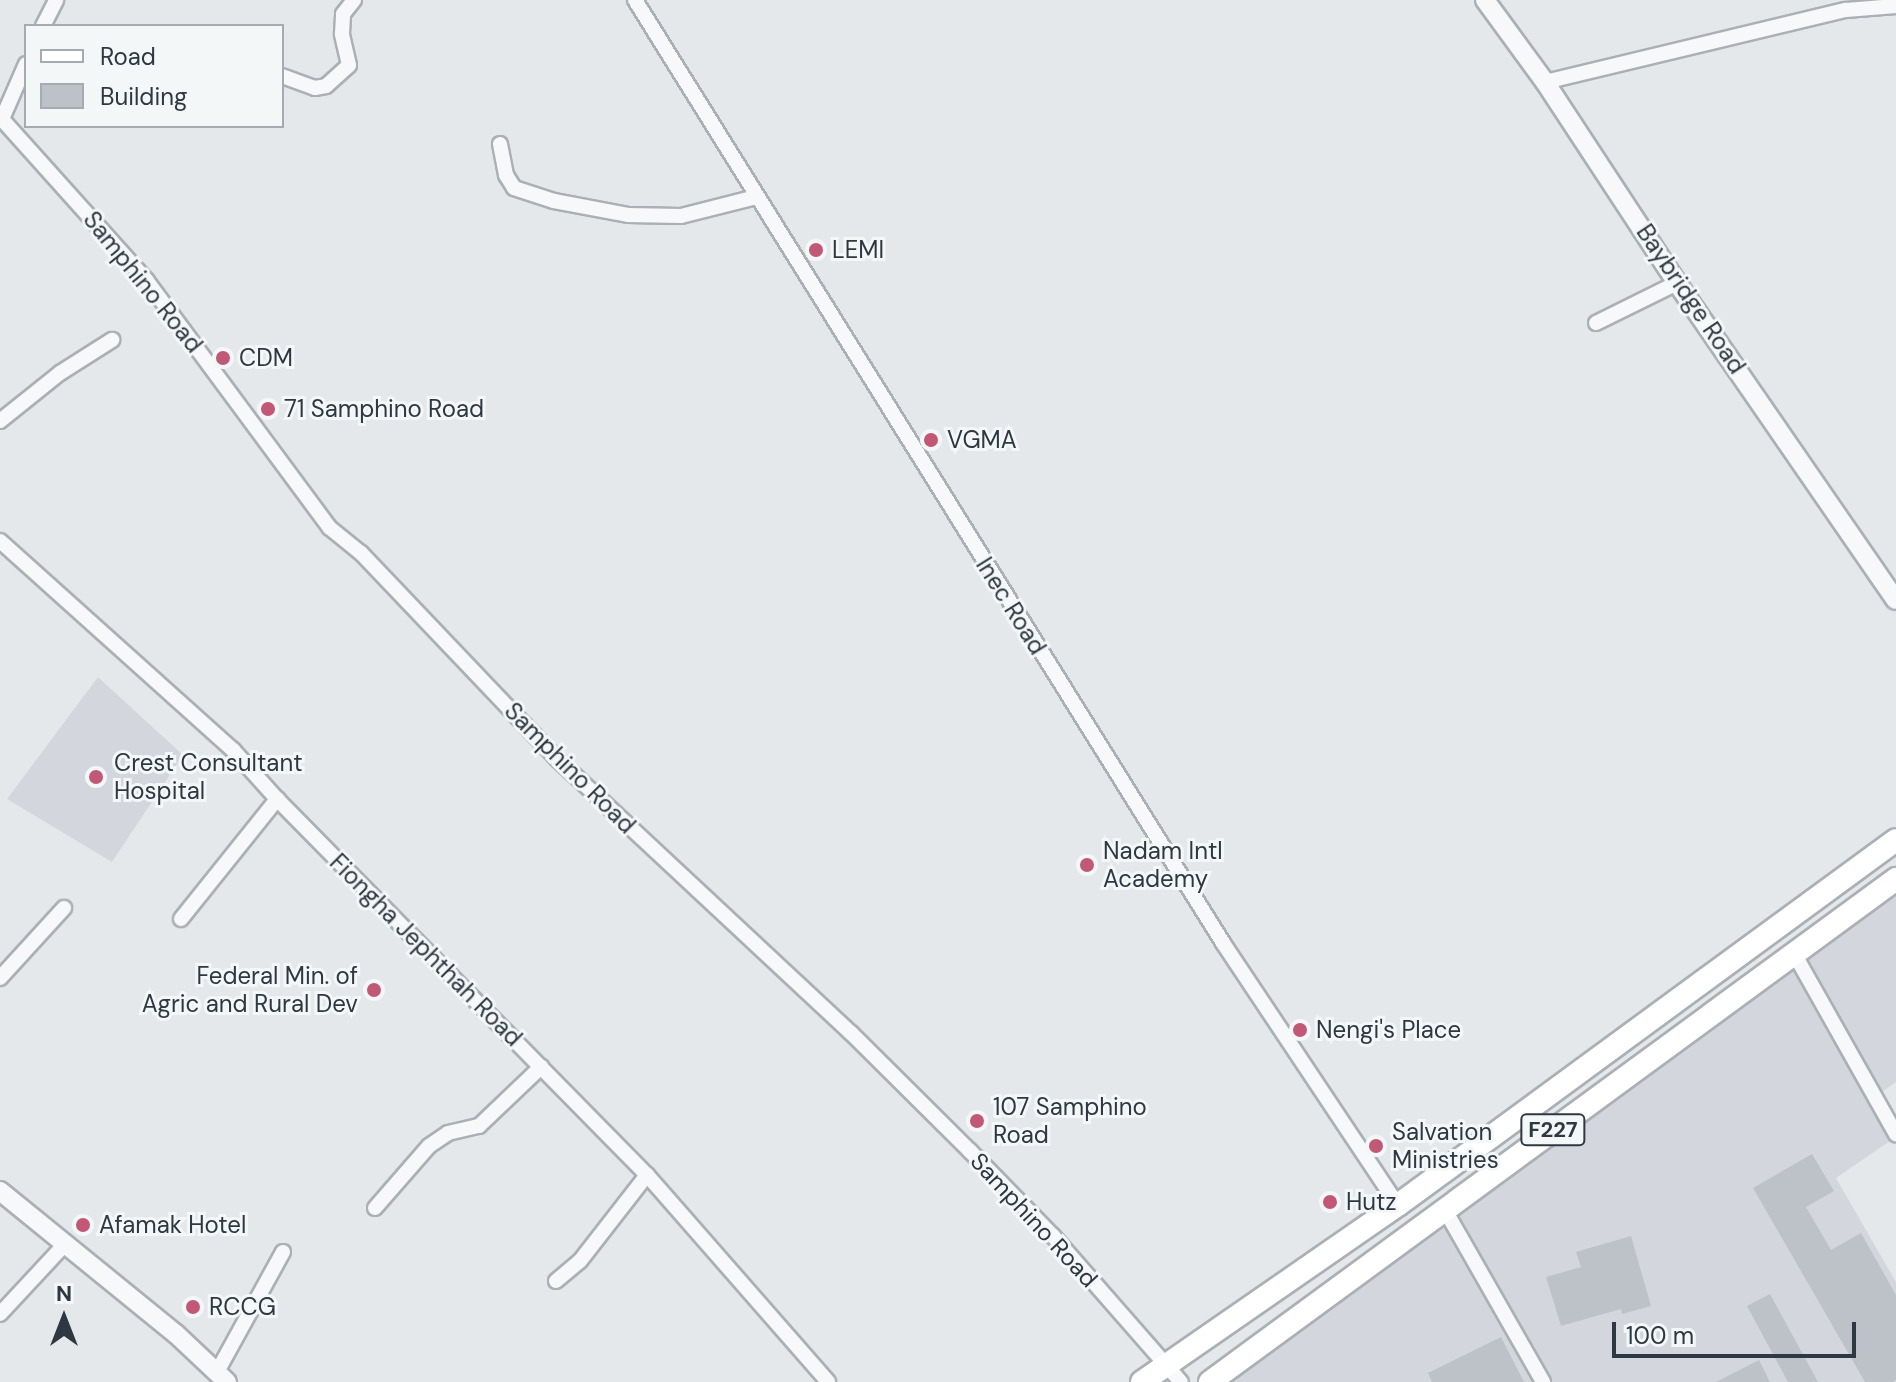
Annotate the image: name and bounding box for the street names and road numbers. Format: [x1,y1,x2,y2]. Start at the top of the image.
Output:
street label: Samphino Road [77,206,209,358]
street label: Baybridge Road [1630,219,1752,379]
street label: Inec Road [970,552,1052,660]
street label: Samphino Road [499,697,641,839]
street label: Fiongha Jephthah Road [324,848,528,1052]
road number: F227 [1519,1112,1587,1148]
street label: Samphino Road [964,1147,1104,1293]

